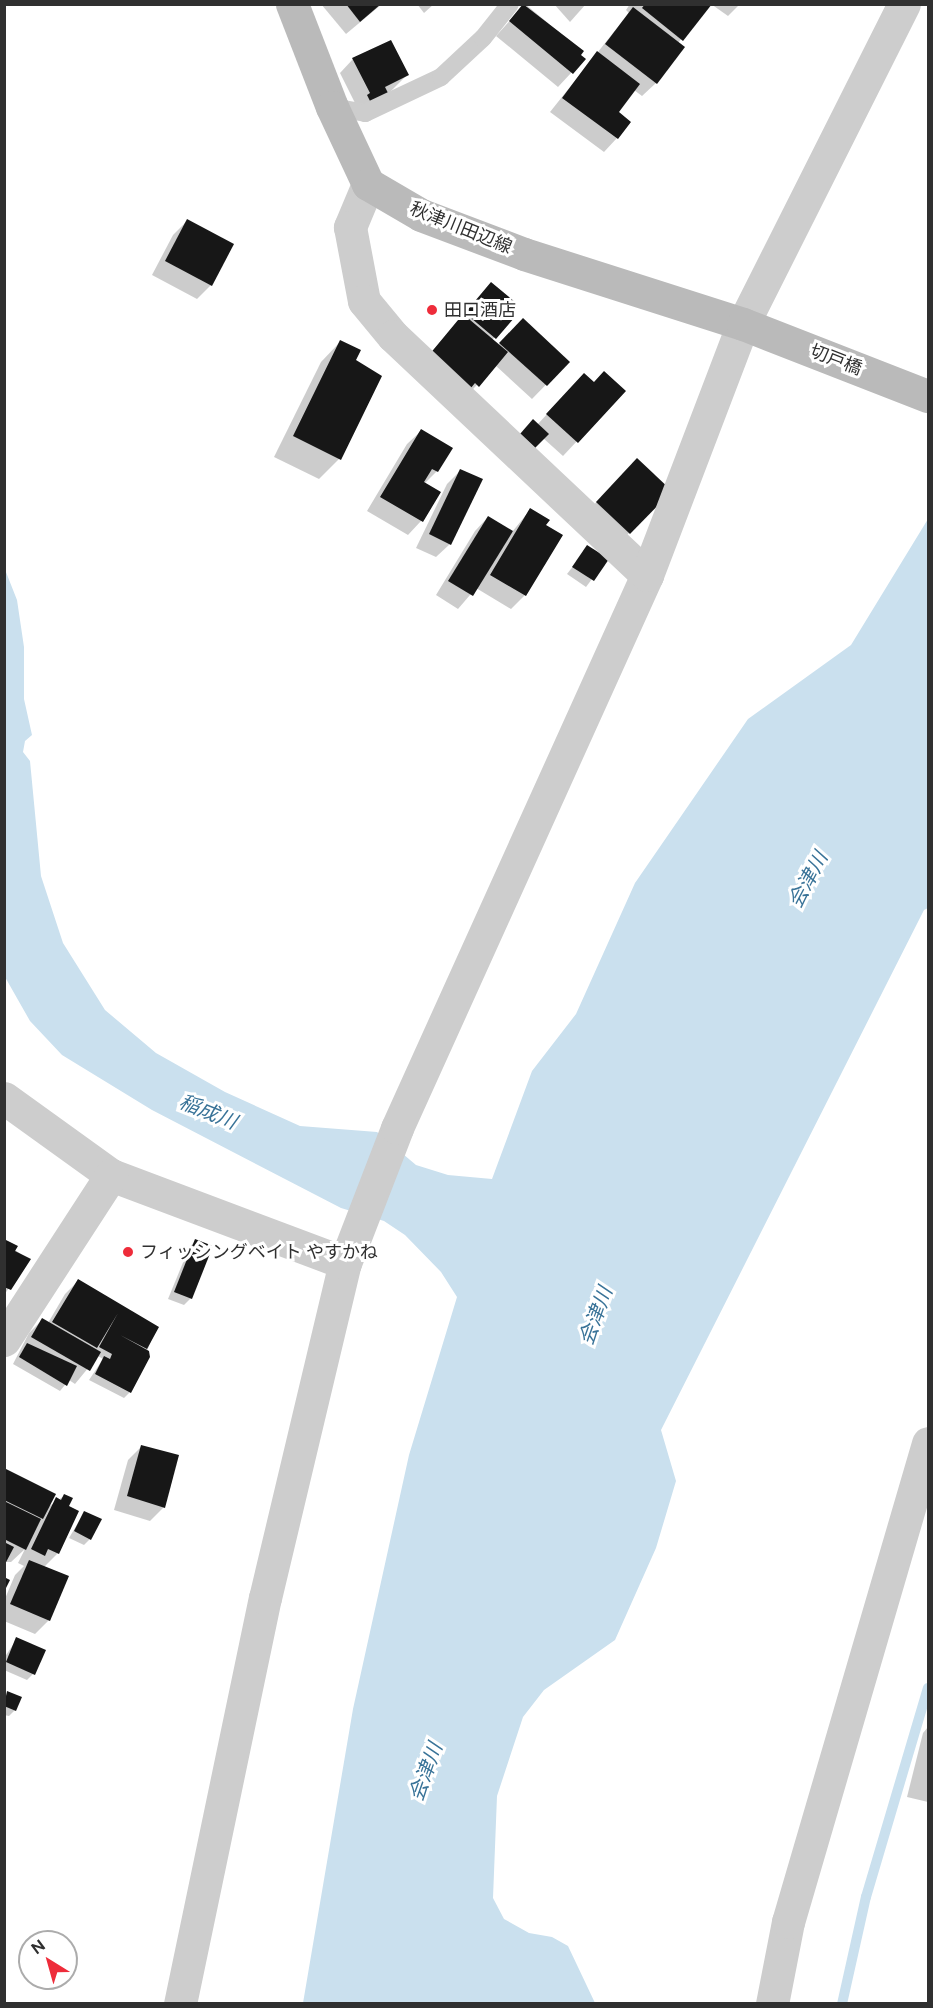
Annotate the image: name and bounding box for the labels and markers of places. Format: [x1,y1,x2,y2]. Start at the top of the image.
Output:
place label: 田口酒店 [444,299,516,321]
marker: 田口酒店 [425,303,439,317]
place label: フィッシングベイト やすかね [140,1241,378,1263]
marker: フィッシングベイト やすかね [121,1245,135,1259]

